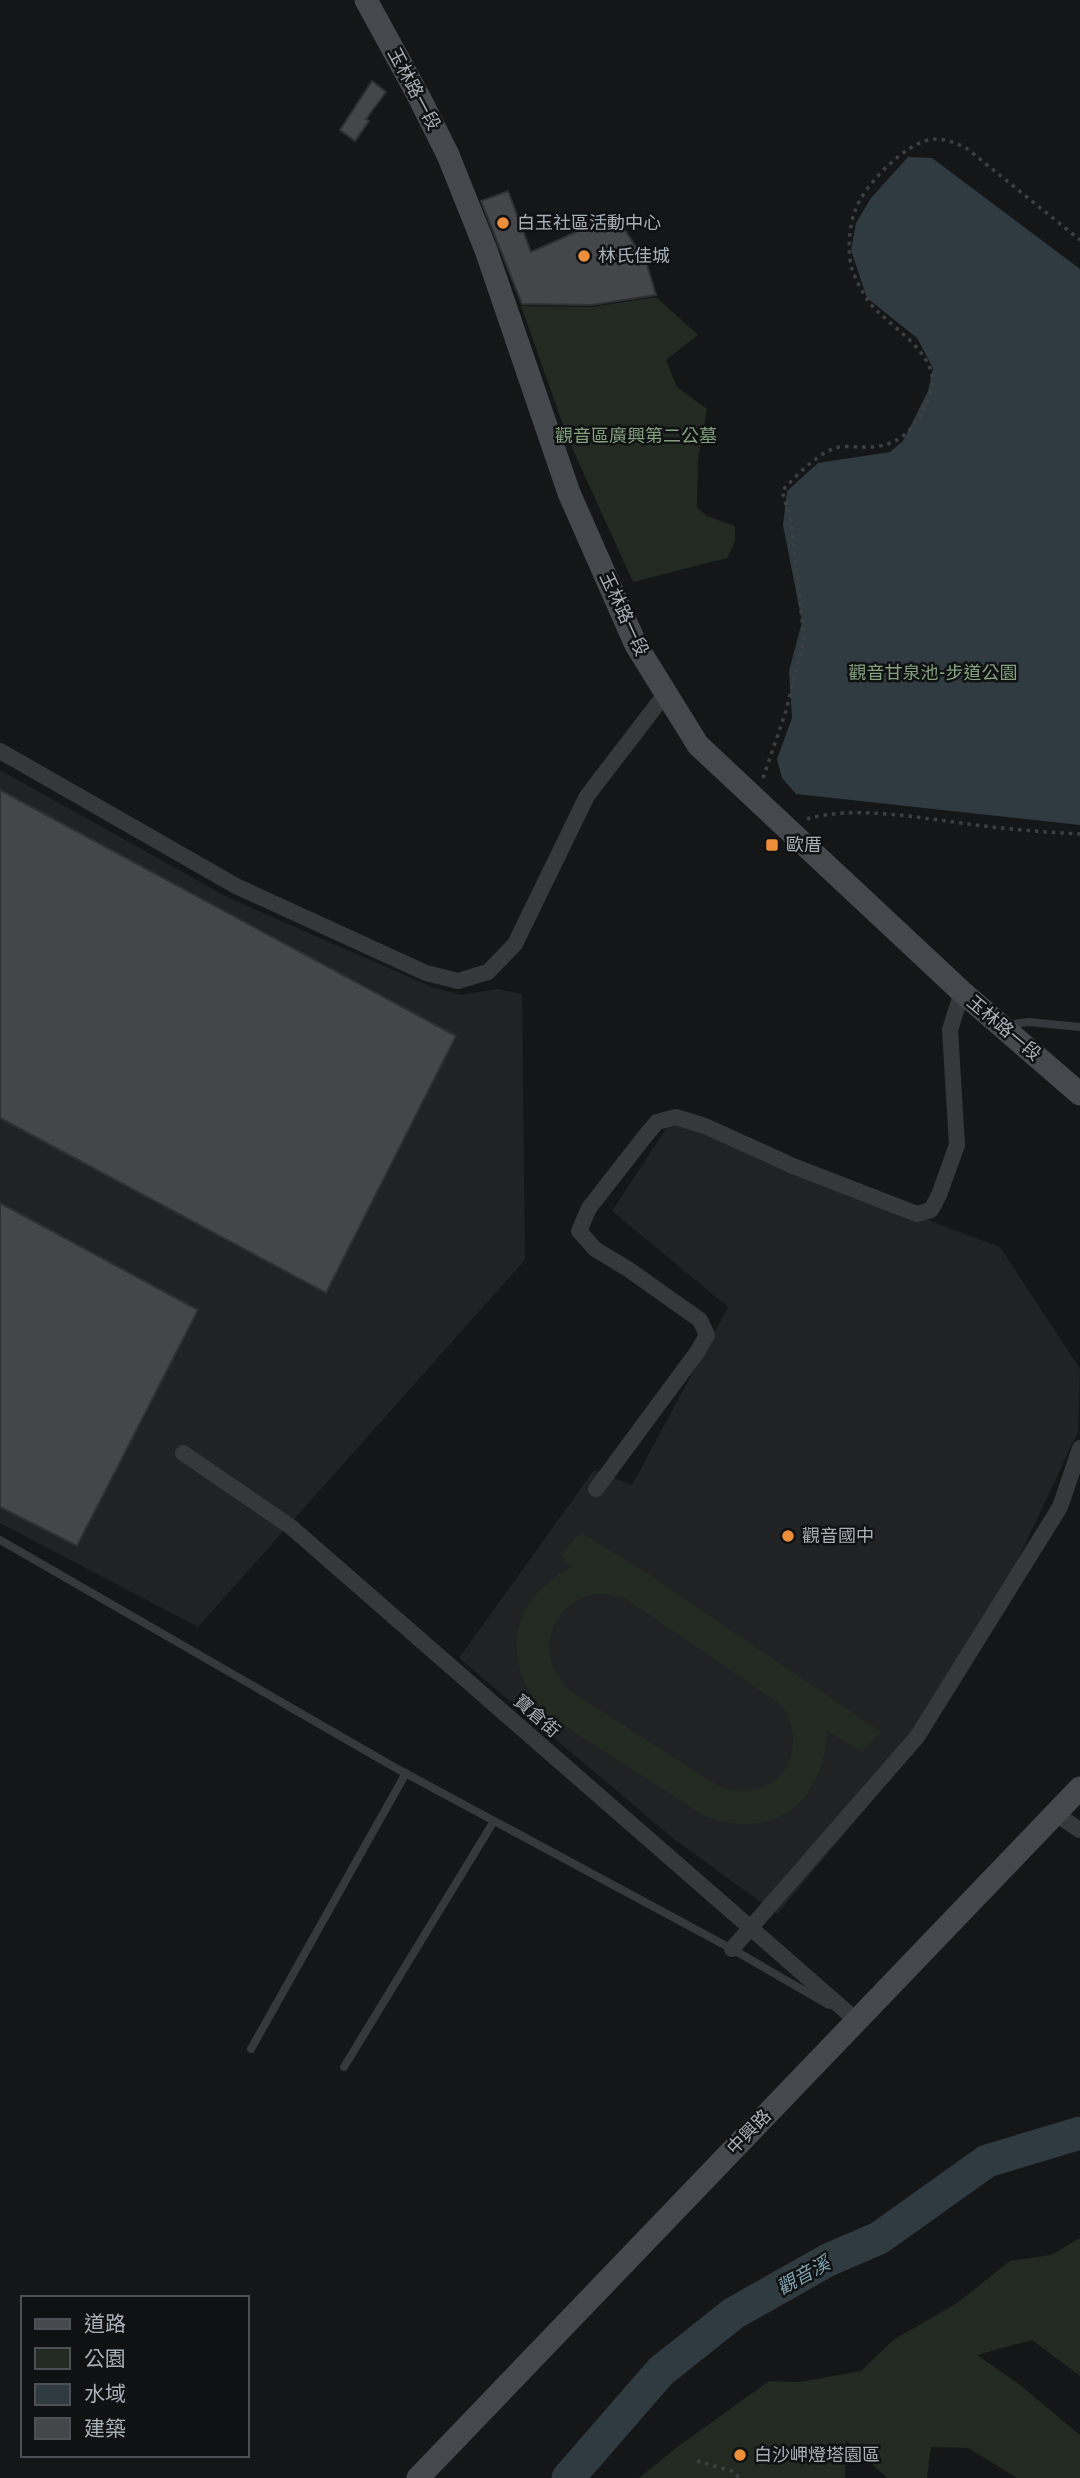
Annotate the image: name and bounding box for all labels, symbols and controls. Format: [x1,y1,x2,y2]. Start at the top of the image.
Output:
street label: 玉林路一段 [381,45,444,135]
place label: 白玉社區活動中心 [517,213,661,236]
marker: 白玉社區活動中心 [495,215,511,231]
place label: 林氏佳城 [598,246,670,269]
marker: 林氏佳城 [576,248,592,264]
park label: 觀音區廣興第二公墓 [555,426,717,449]
street label: 玉林路一段 [593,569,652,660]
park label: 觀音甘泉池-步道公園 [848,663,1018,686]
place label: 歐厝 [786,835,822,858]
marker: 歐厝 [764,837,780,853]
street label: 玉林路一段 [961,991,1045,1067]
place label: 觀音國中 [802,1526,874,1549]
marker: 觀音國中 [780,1528,796,1544]
street label: 寶倉街 [508,1691,564,1744]
street label: 中興路 [723,2106,777,2160]
water label: 觀音溪 [773,2251,837,2301]
legend [21,2296,248,2457]
text: 道路 [84,2312,126,2339]
text: 公園 [84,2347,126,2374]
text: 水域 [84,2382,126,2409]
text: 建築 [84,2417,126,2444]
place label: 白沙岬燈塔園區 [754,2445,880,2468]
marker: 白沙岬燈塔園區 [732,2447,748,2463]

